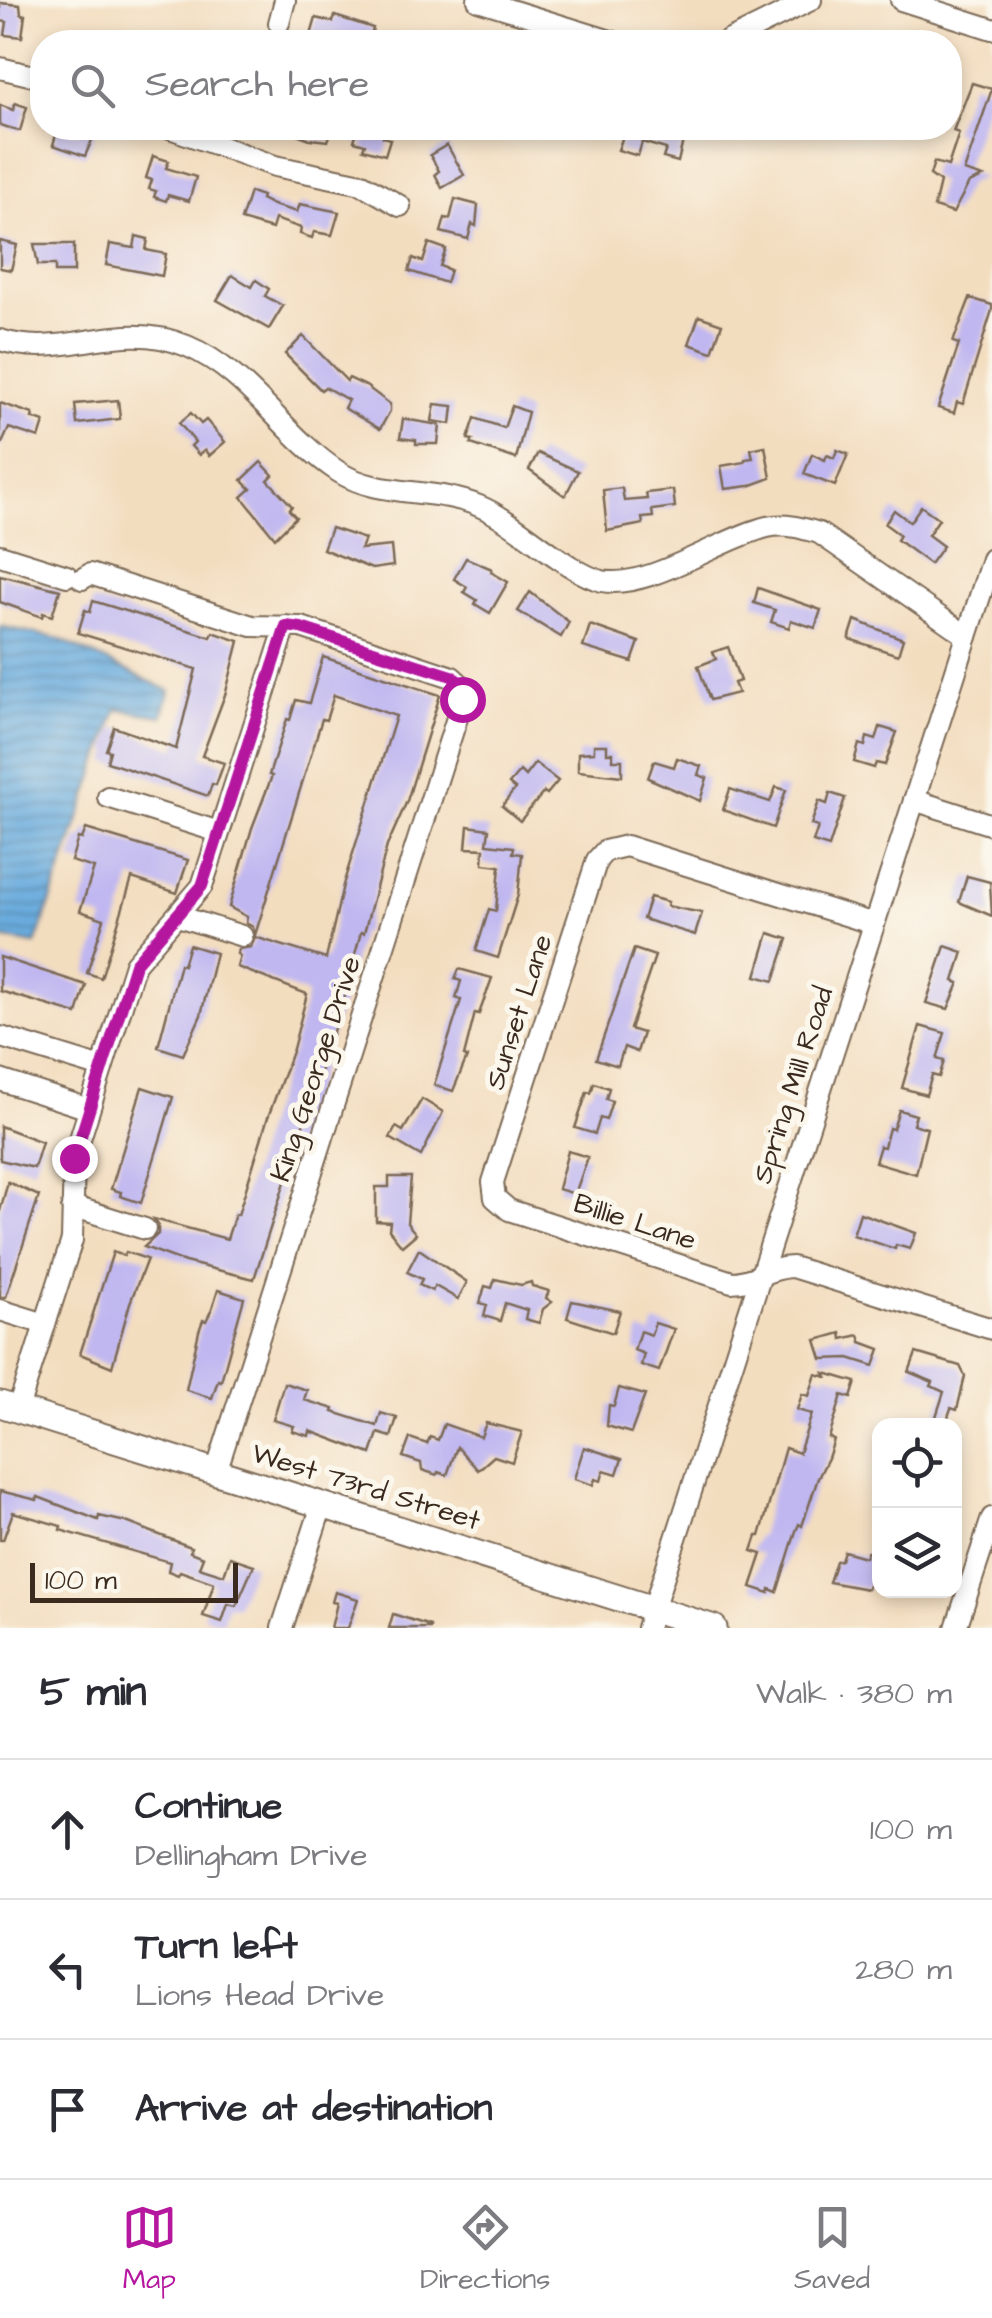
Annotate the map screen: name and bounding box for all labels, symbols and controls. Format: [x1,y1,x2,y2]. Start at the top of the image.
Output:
search box [30,30,962,140]
icon: search [65,58,120,113]
text: Search here [145,59,369,111]
route start [440,677,486,723]
street label: Sunset Lane [476,930,562,1094]
street label: King George Drive [261,951,372,1187]
street label: Spring Mill Road [743,982,844,1189]
route end [52,1136,98,1182]
street label: Billie Lane [569,1184,701,1260]
map controls [872,1418,962,1598]
button: locate [872,1418,962,1508]
street label: West 73rd Street [247,1434,486,1540]
button: layers [872,1508,962,1598]
scale bar [30,1558,238,1602]
text: 100 m [45,1561,117,1600]
text: 5 min [40,1664,147,1722]
text: Walk · 380 m [756,1671,952,1716]
text: Continue [135,1781,282,1833]
icon: ahead [40,1802,95,1857]
text: 100 m [870,1807,952,1852]
text: Dellingham Drive [135,1833,367,1878]
text: Turn left [135,1921,298,1973]
icon: left [40,1942,95,1997]
text: 280 m [855,1947,952,1992]
text: Lions Head Drive [135,1973,384,2018]
icon: arrive [40,2082,95,2137]
text: Arrive at destination [135,2083,492,2135]
tab: Map [122,2200,177,2299]
tab: Directions [420,2200,550,2299]
tab: Saved [794,2200,870,2299]

